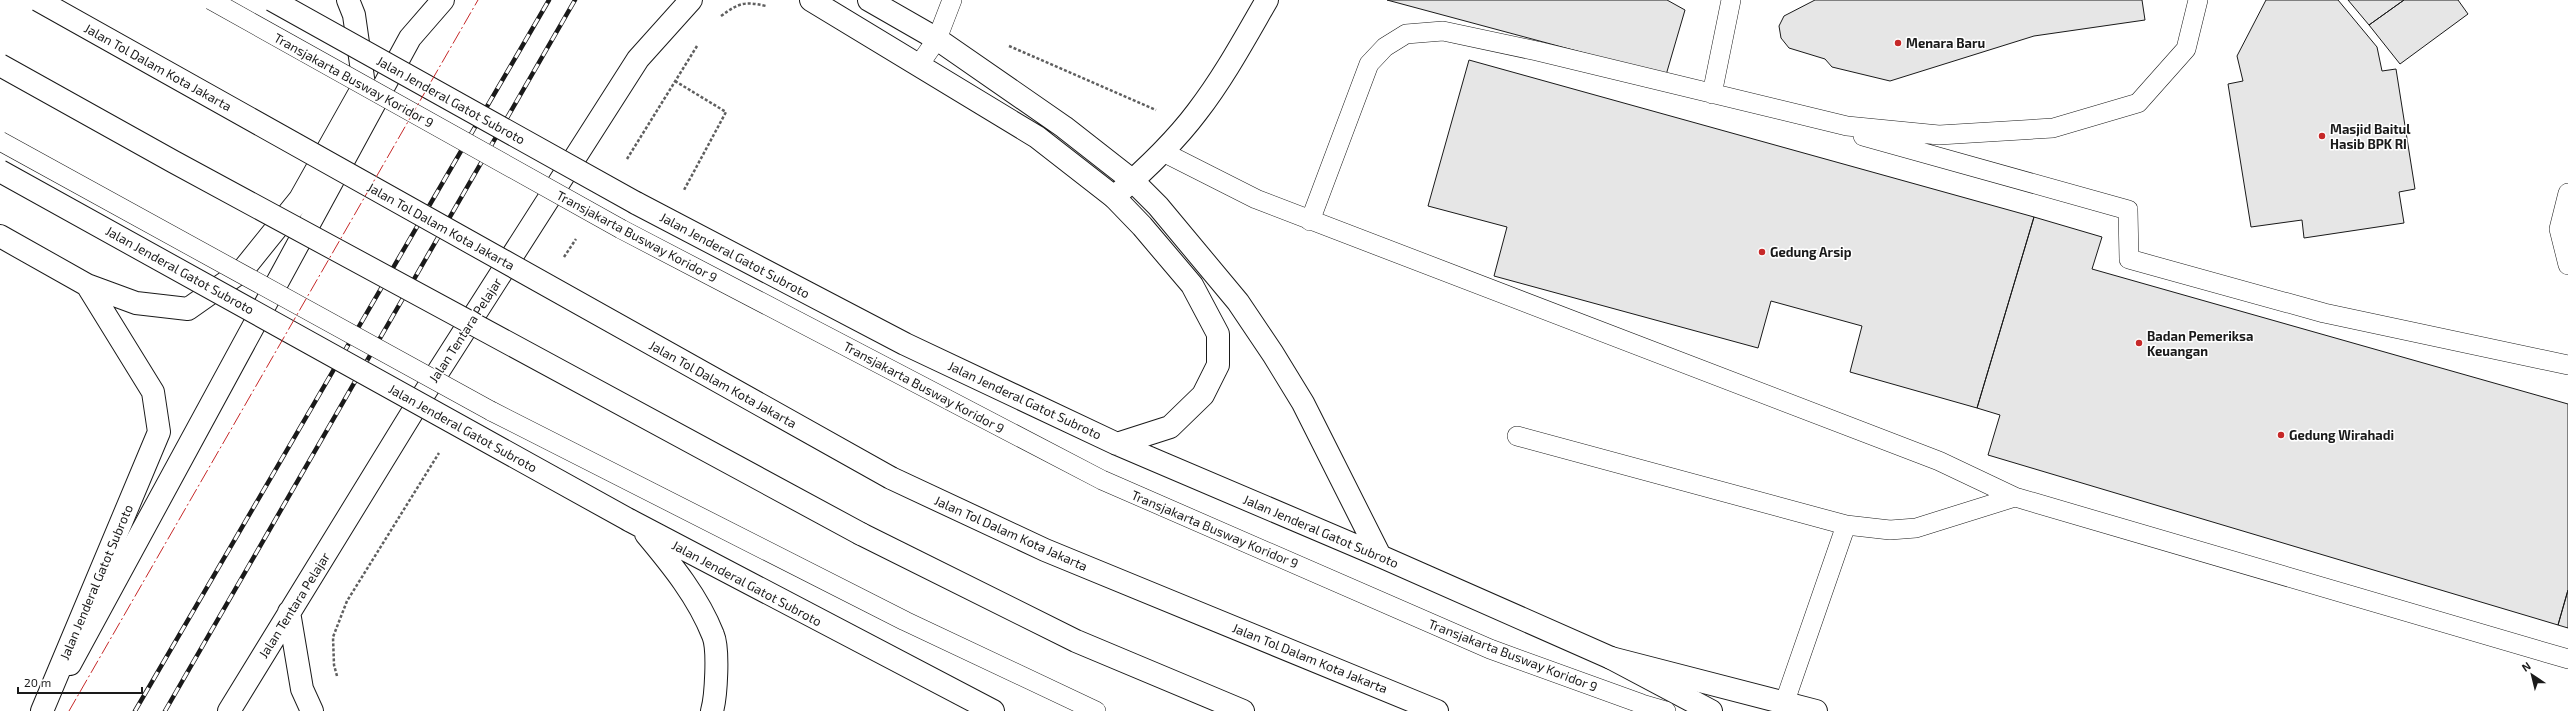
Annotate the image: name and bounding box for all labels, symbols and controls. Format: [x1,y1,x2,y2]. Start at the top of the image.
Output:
street label: Jalan Tol Dalam Kota Jakarta [82,20,234,114]
street label: Transjakarta Busway Koridor 9 [271,29,437,131]
place label: Menara Baru [1906,35,1985,51]
marker: Menara Baru [1893,38,1903,48]
street label: Jalan Jenderal Gatot Subroto [374,52,528,148]
place label: Masjid Baitul Hasib BPK RI [2330,121,2411,152]
marker: Masjid Baitul Hasib BPK RI [2317,131,2327,141]
street label: Jalan Tol Dalam Kota Jakarta [365,179,517,273]
street label: Transjakarta Busway Koridor 9 [554,187,720,285]
street label: Jalan Jenderal Gatot Subroto [657,209,813,301]
street label: Jalan Jenderal Gatot Subroto [103,222,257,318]
place label: Gedung Arsip [1770,244,1852,260]
marker: Gedung Arsip [1757,247,1767,257]
street label: Jalan Tentara Pelajar [425,275,505,385]
place label: Badan Pemeriksa Keuangan [2147,328,2253,359]
street label: Jalan Tol Dalam Kota Jakarta [647,337,799,431]
street label: Transjakarta Busway Koridor 9 [841,338,1007,436]
marker: Badan Pemeriksa Keuangan [2134,338,2144,348]
street label: Jalan Jenderal Gatot Subroto [946,357,1104,443]
street label: Jalan Jenderal Gatot Subroto [386,380,540,476]
place label: Gedung Wirahadi [2289,427,2394,443]
marker: Gedung Wirahadi [2276,430,2286,440]
street label: Transjakarta Busway Koridor 9 [1129,486,1301,572]
street label: Jalan Jenderal Gatot Subroto [1241,491,1401,571]
street label: Jalan Tol Dalam Kota Jakarta [932,492,1090,574]
street label: Jalan Jenderal Gatot Subroto [56,502,136,662]
street label: Jalan Jenderal Gatot Subroto [669,537,825,629]
street label: Jalan Tentara Pelajar [255,549,333,661]
street label: Transjakarta Busway Koridor 9 [1426,615,1600,695]
street label: Jalan Tol Dalam Kota Jakarta [1230,620,1390,696]
north arrow [2512,655,2552,695]
text: N [2519,659,2533,674]
scale bar [18,669,142,695]
text: 20 m [24,675,51,689]

